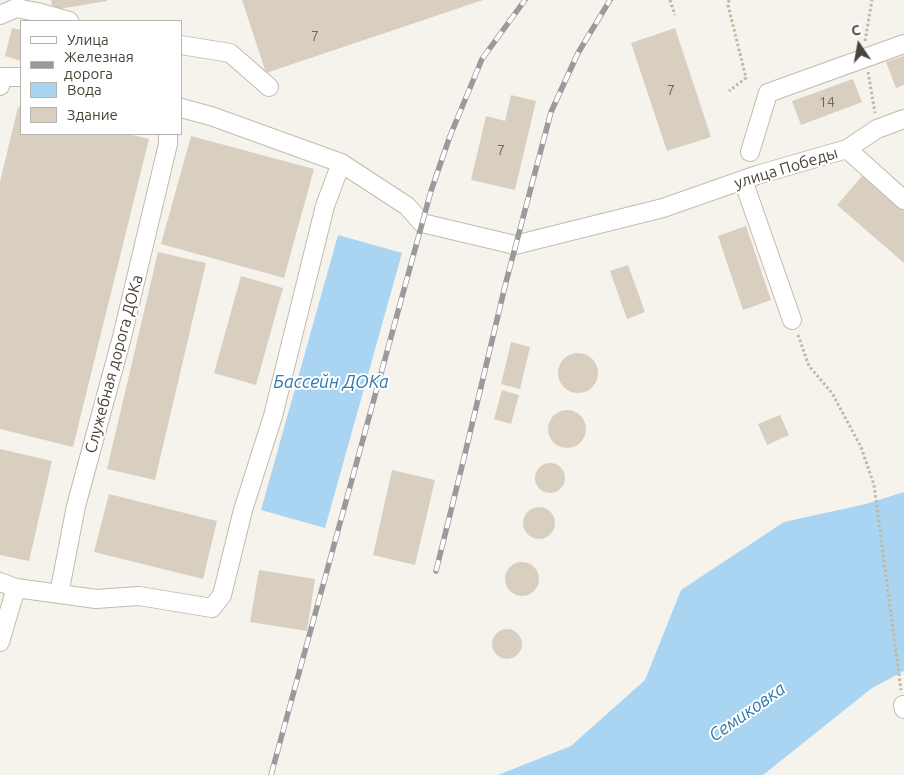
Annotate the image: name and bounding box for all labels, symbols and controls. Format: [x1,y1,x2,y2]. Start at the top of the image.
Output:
legend [20,20,182,135]
north arrow [834,20,884,70]
text: С [850,22,862,39]
house number: 7 [311,28,319,44]
text: Улица [67,31,109,48]
text: Железная дорога [64,48,134,82]
text: Вода [67,81,102,98]
house number: 7 [667,82,675,98]
house number: 14 [819,94,835,110]
text: Здание [67,106,118,123]
house number: 7 [497,142,505,158]
street label: улица Победы [732,143,840,193]
street label: Служебная дорога ДОКа [81,273,147,455]
water label: Бассейн ДОКа [273,371,389,393]
water label: Семиковка [705,678,789,746]

